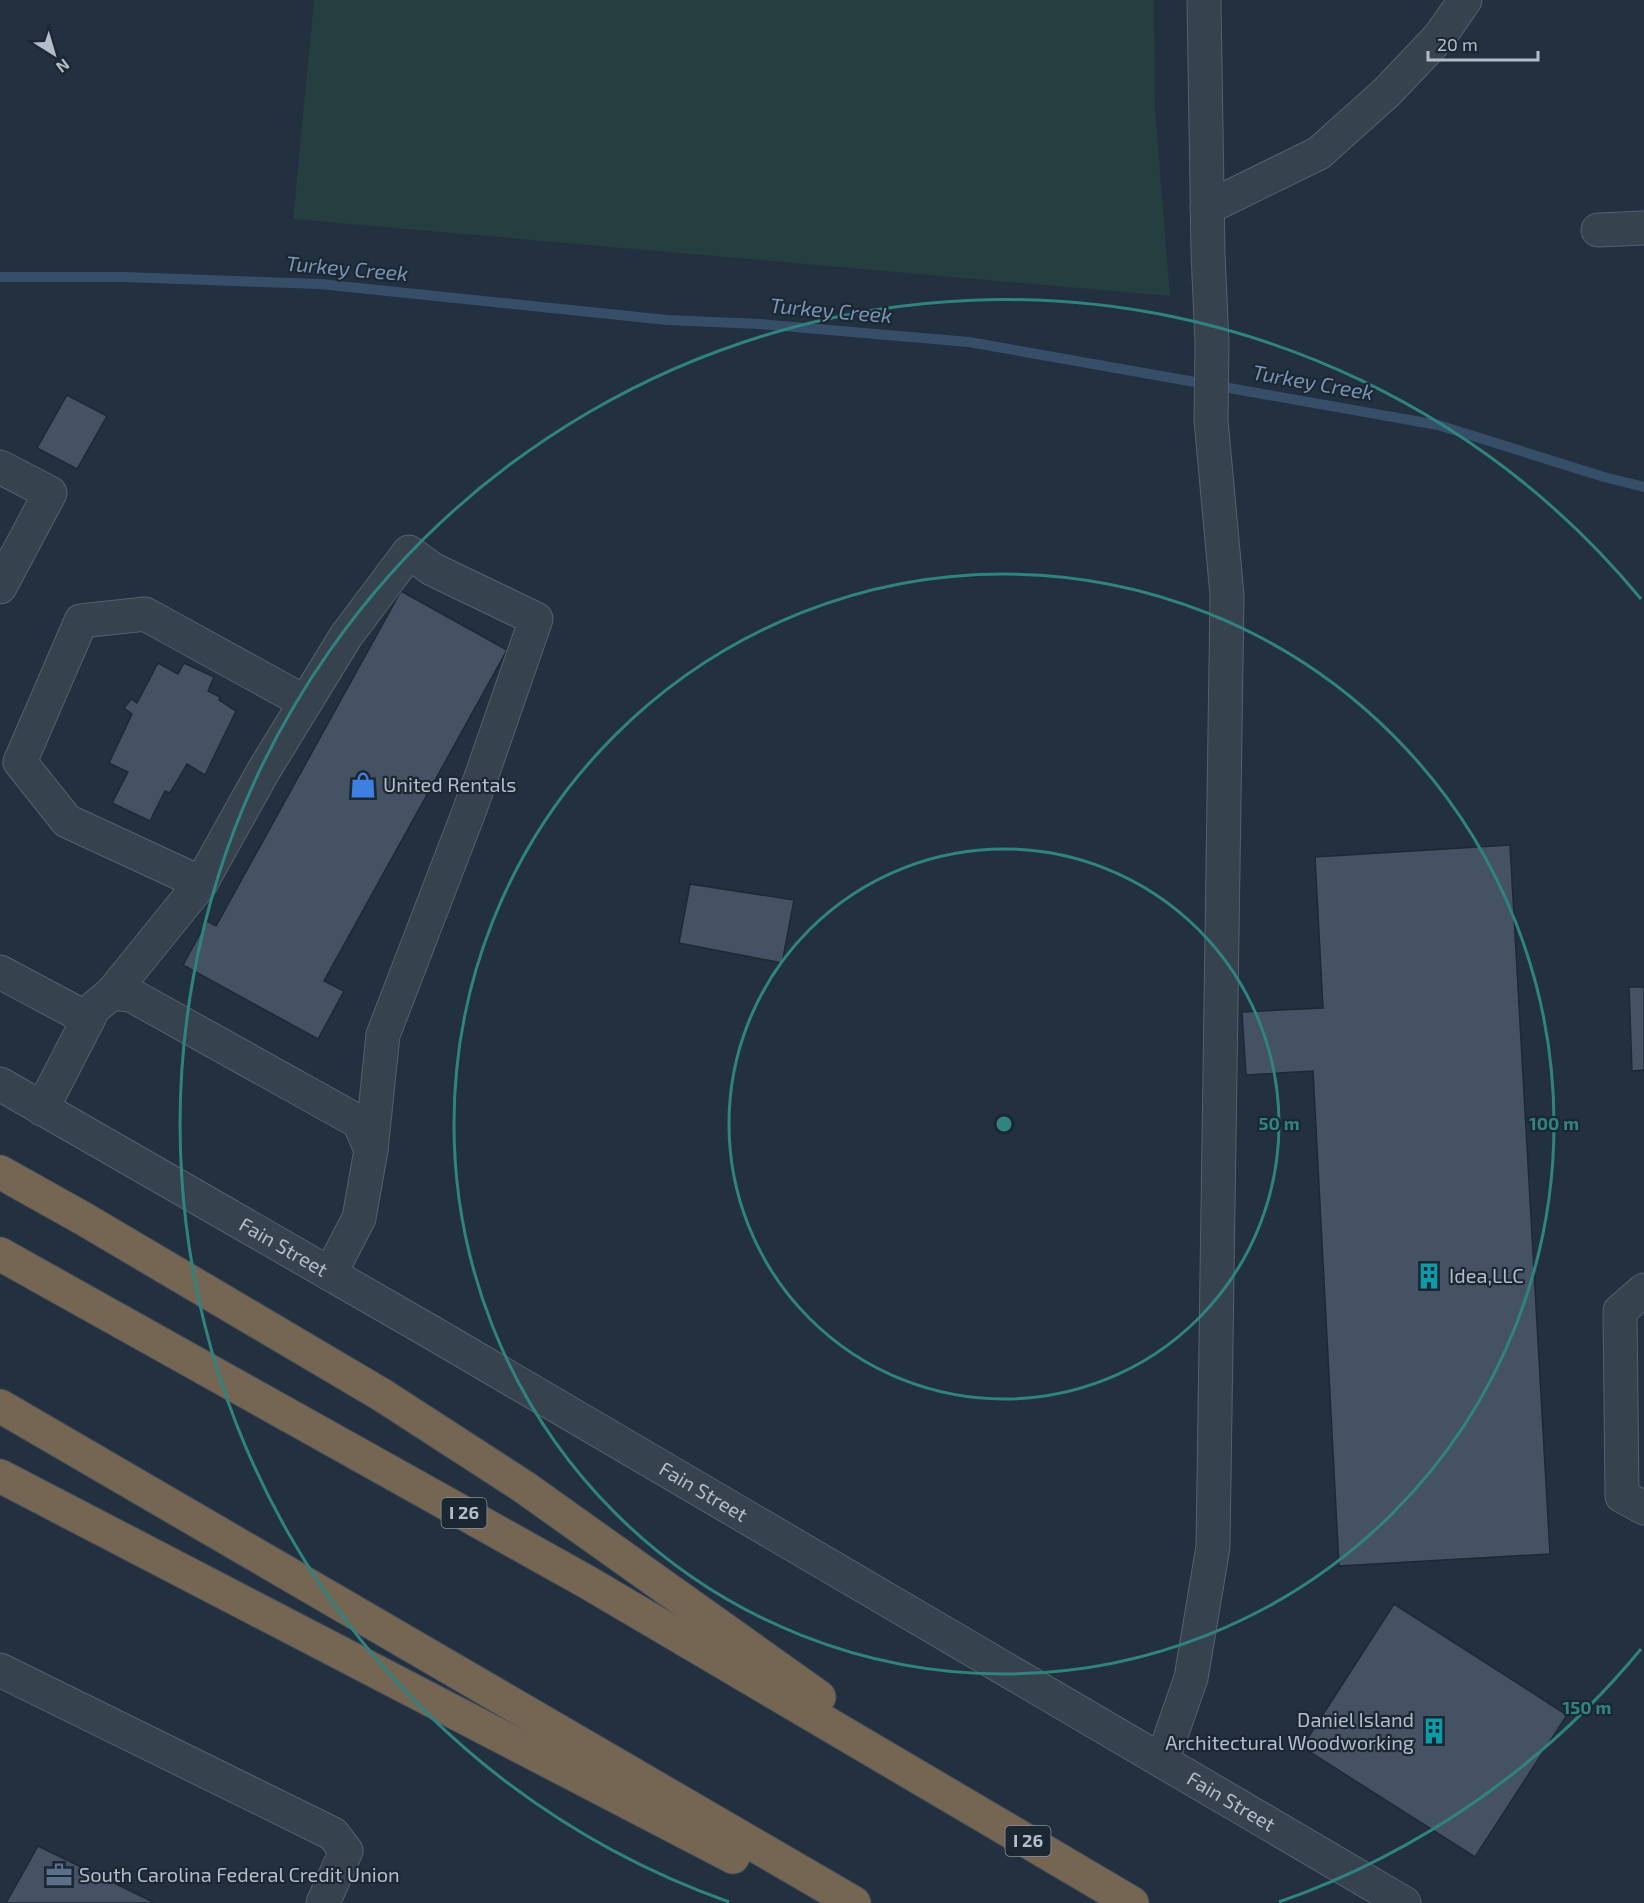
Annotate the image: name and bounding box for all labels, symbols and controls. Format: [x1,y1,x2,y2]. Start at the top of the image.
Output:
north arrow [24,24,84,84]
scale bar [1428,24,1538,62]
text: 20 m [1437,33,1478,55]
text: N [53,55,74,77]
water label: Turkey Creek [285,250,409,286]
water label: Turkey Creek [769,292,893,328]
water label: Turkey Creek [1251,359,1376,405]
shop icon: United Rentals [348,770,378,800]
place label: United Rentals [383,772,517,796]
text: 50 m [1258,1112,1300,1134]
text: 100 m [1529,1112,1579,1134]
centre of rings [994,1114,1014,1134]
street label: Fain Street [235,1211,333,1281]
building icon: Idea,LLC [1414,1261,1444,1291]
place label: Idea,LLC [1449,1263,1524,1287]
street label: Fain Street [655,1456,752,1526]
road number: I 26 [442,1498,486,1528]
text: 150 m [1563,1696,1611,1718]
place label: Daniel Island Architectural Woodworking [1165,1707,1414,1754]
building icon: Daniel Island Architectural Woodworking [1419,1716,1449,1746]
street label: Fain Street [1183,1766,1280,1836]
road number: I 26 [1006,1826,1050,1856]
office icon: South Carolina Federal Credit Union [44,1860,74,1890]
place label: South Carolina Federal Credit Union [79,1862,400,1886]

